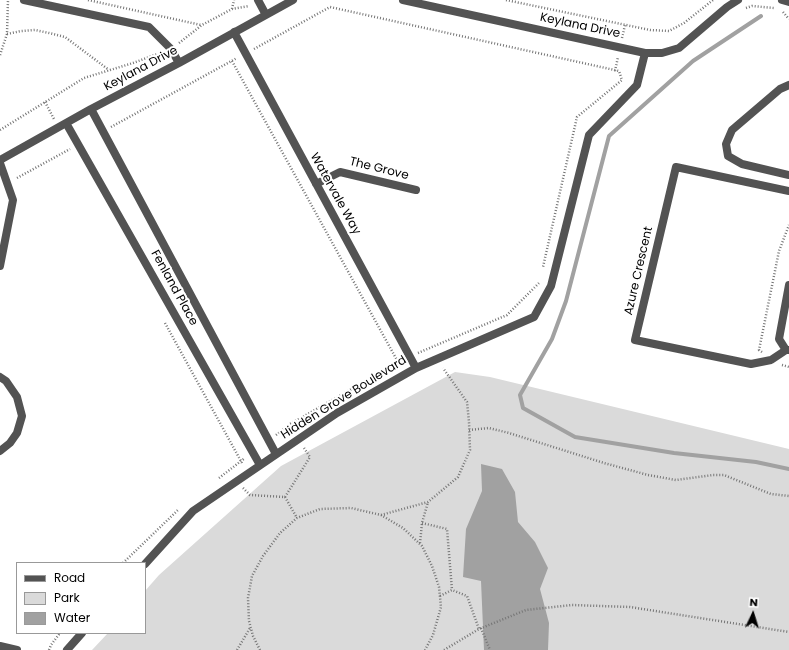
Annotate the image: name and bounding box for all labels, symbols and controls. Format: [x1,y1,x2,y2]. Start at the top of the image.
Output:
street label: Keylana Drive [539,10,621,42]
street label: Keylana Drive [102,44,180,94]
street label: Watervale Way [307,151,363,237]
street label: The Grove [348,155,410,183]
street label: Azure Crescent [622,225,656,317]
street label: Fenland Place [147,248,201,328]
street label: Hidden Grove Boulevard [279,353,409,443]
legend [16,562,146,634]
text: Road [54,569,85,586]
text: Park [54,589,80,606]
north arrow [733,594,773,634]
text: N [749,594,759,610]
text: Water [54,609,90,626]

